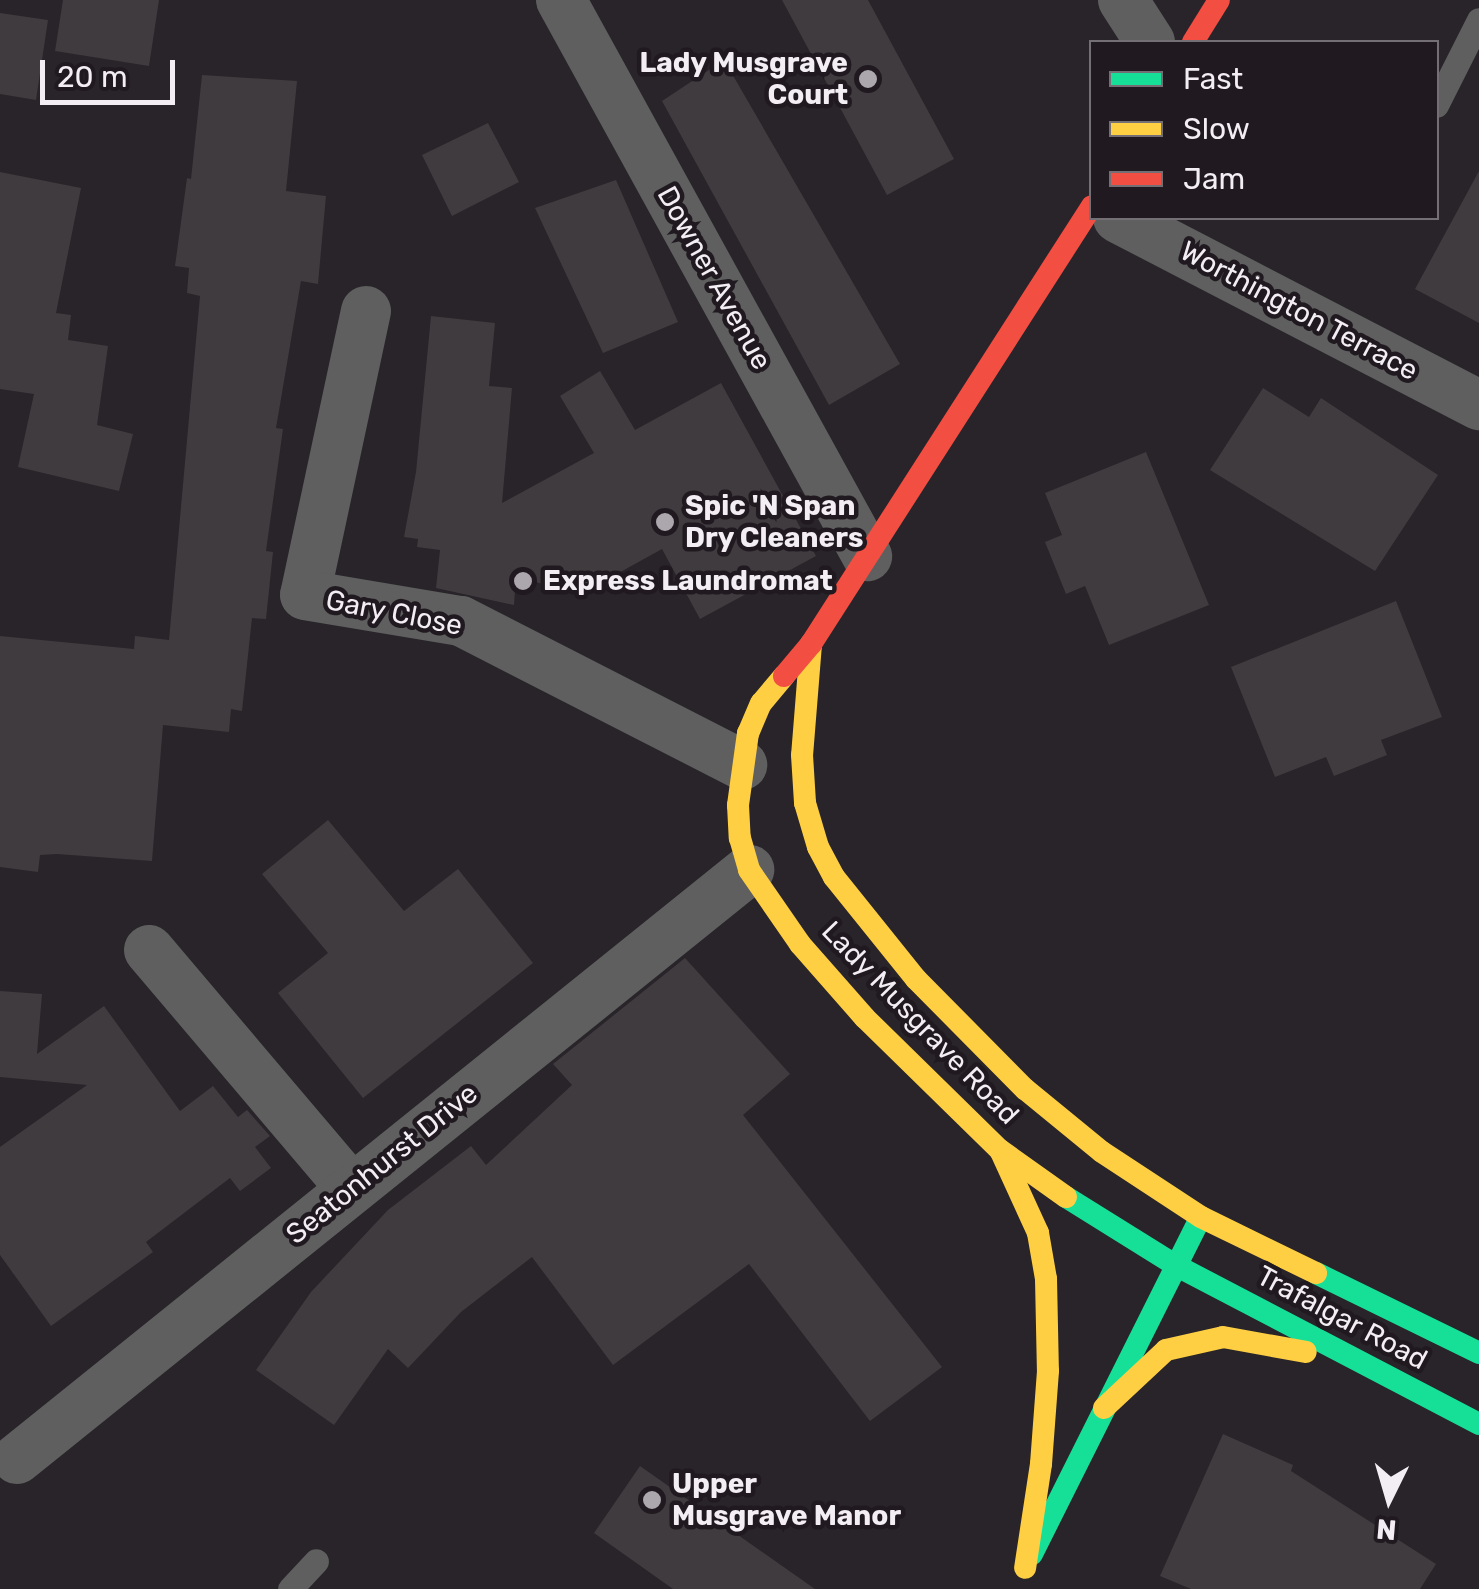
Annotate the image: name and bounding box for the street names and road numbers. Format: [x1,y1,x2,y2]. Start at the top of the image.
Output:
street label: Downer Avenue [649,180,779,376]
street label: Worthington Terrace [1174,234,1424,388]
street label: Gary Close [323,583,465,643]
street label: Lady Musgrave Road [814,914,1026,1132]
street label: Seatonhurst Drive [280,1077,484,1251]
street label: Trafalgar Road [1251,1259,1433,1377]

